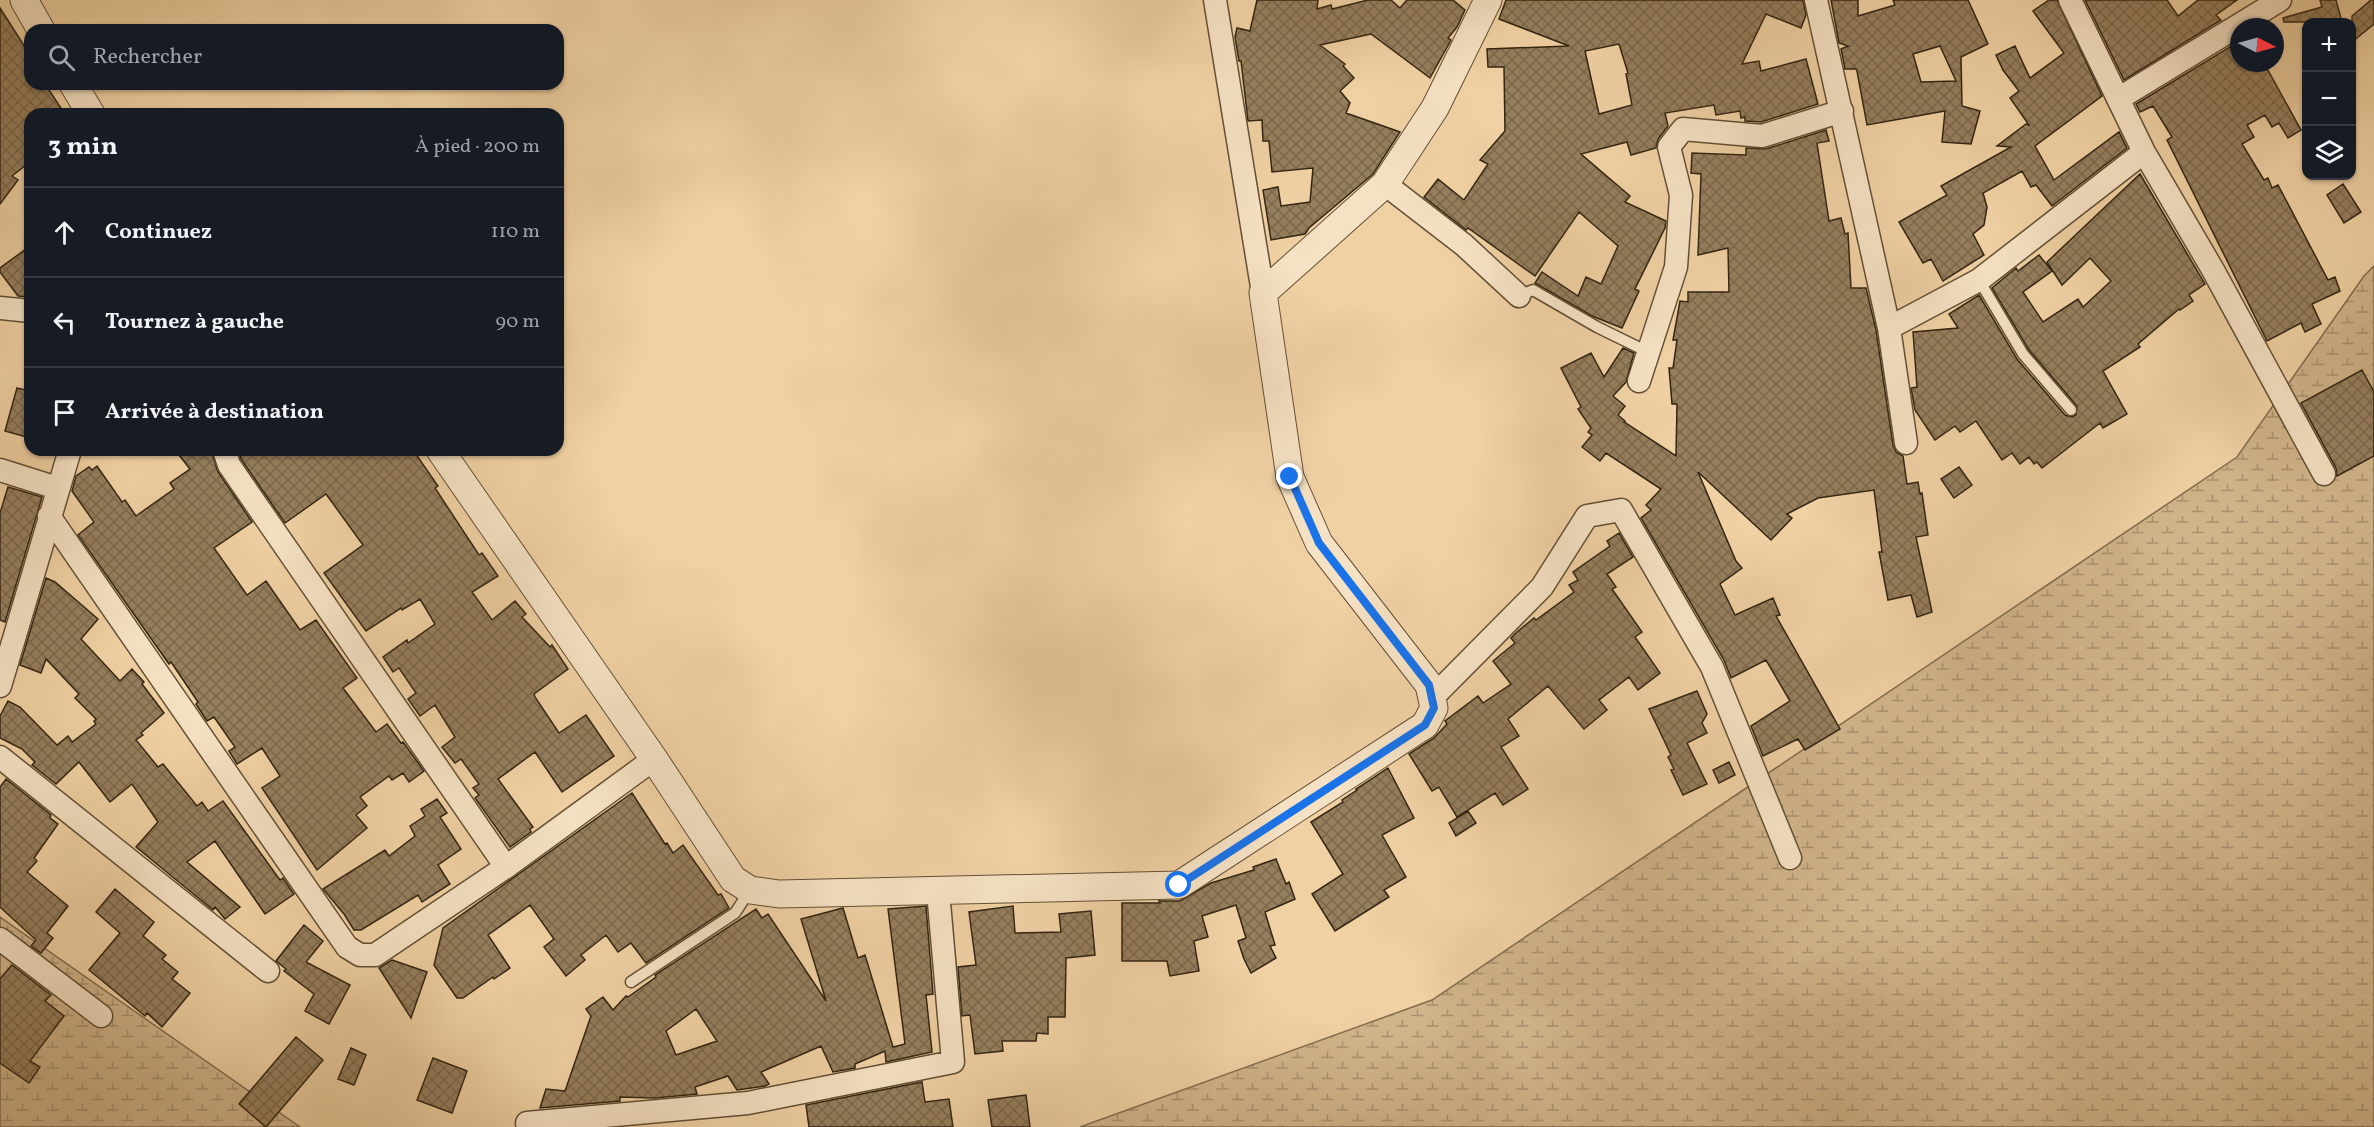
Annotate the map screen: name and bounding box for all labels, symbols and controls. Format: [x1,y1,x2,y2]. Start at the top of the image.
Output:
north arrow [2230,18,2284,72]
map controls [2302,18,2356,180]
button: + [2302,18,2356,72]
search box [24,24,564,90]
icon: search [45,41,78,74]
text: Rechercher [93,42,202,73]
button: − [2302,72,2356,126]
button: layers [2302,126,2356,180]
text: 3 min [48,129,118,165]
text: À pied · 200 m [415,133,540,161]
icon: ahead [48,216,81,249]
text: Continuez [105,217,212,248]
text: 110 m [491,218,540,246]
icon: left [48,306,81,339]
text: Tournez à gauche [105,307,284,338]
text: 90 m [496,308,540,336]
icon: arrive [48,396,81,429]
text: Arrivée à destination [105,397,324,428]
route end [1276,463,1302,489]
route start [1165,871,1191,897]

